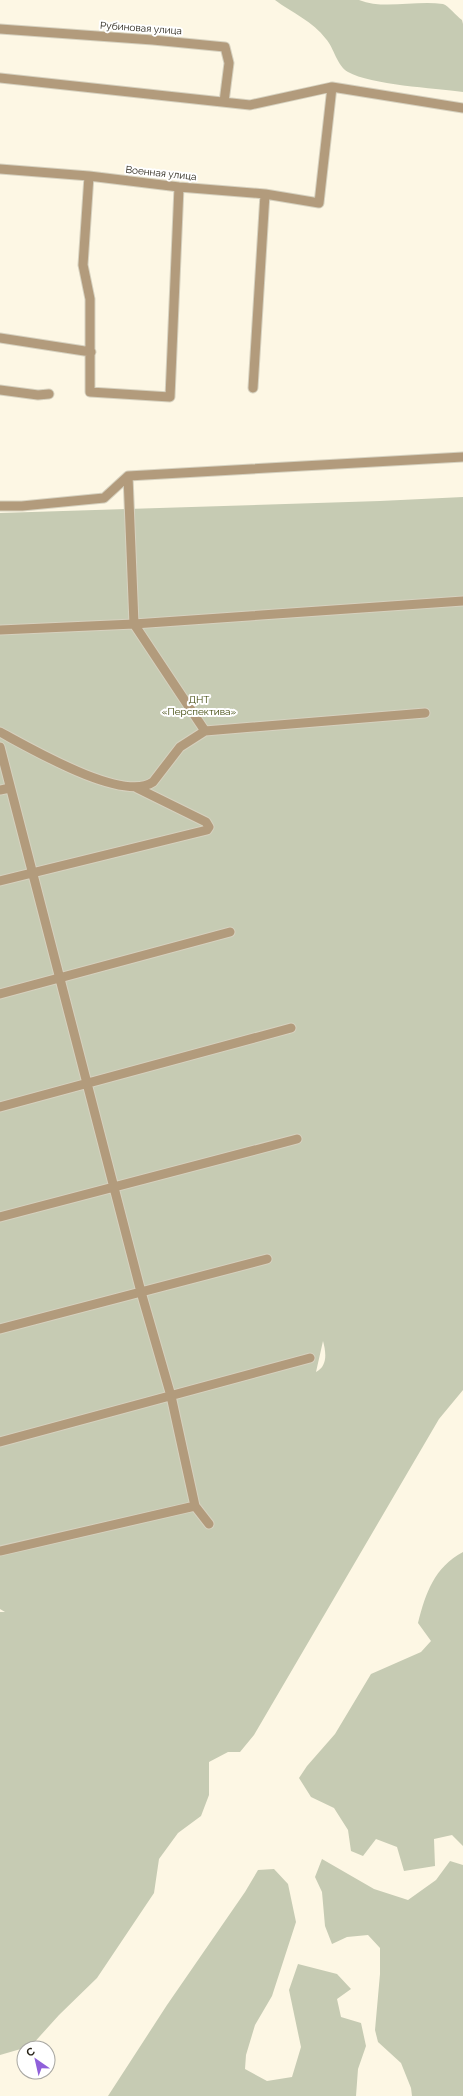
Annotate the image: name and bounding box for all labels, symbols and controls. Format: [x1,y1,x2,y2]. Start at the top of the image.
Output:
street label: Рубиновая улица [100,20,182,36]
street label: Военная улица [125,164,197,182]
park label: ДНТ «Перспектива» [162,694,236,717]
north arrow [16,2040,56,2080]
text: С [24,2044,38,2060]

